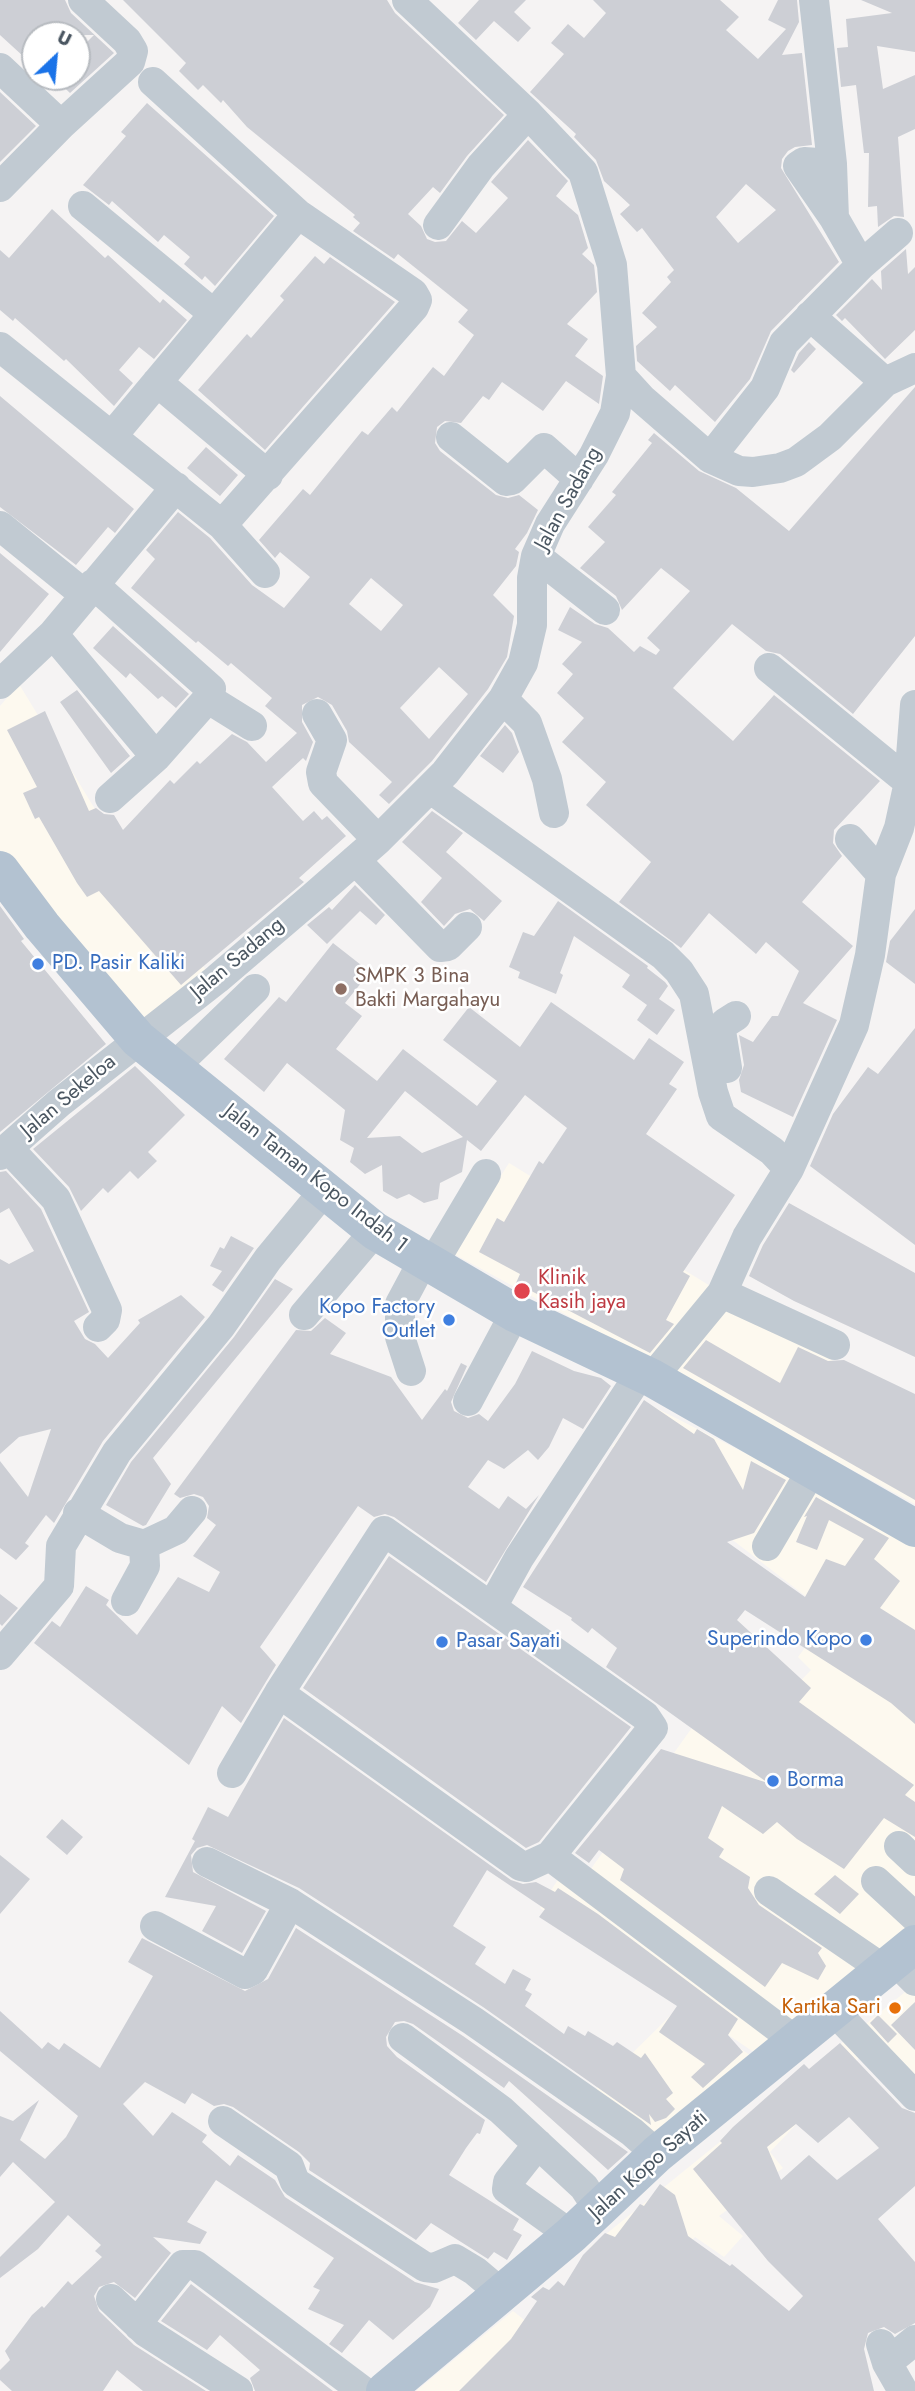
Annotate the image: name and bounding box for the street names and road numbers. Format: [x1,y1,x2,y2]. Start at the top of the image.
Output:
street label: Jalan Sadang [530,443,608,555]
street label: Jalan Sadang [186,913,290,1005]
street label: Jalan Sekeloa [17,1050,121,1144]
street label: Jalan Taman Kopo Indah 1 [218,1099,412,1259]
street label: Jalan Kopo Sayati [584,2106,714,2226]

